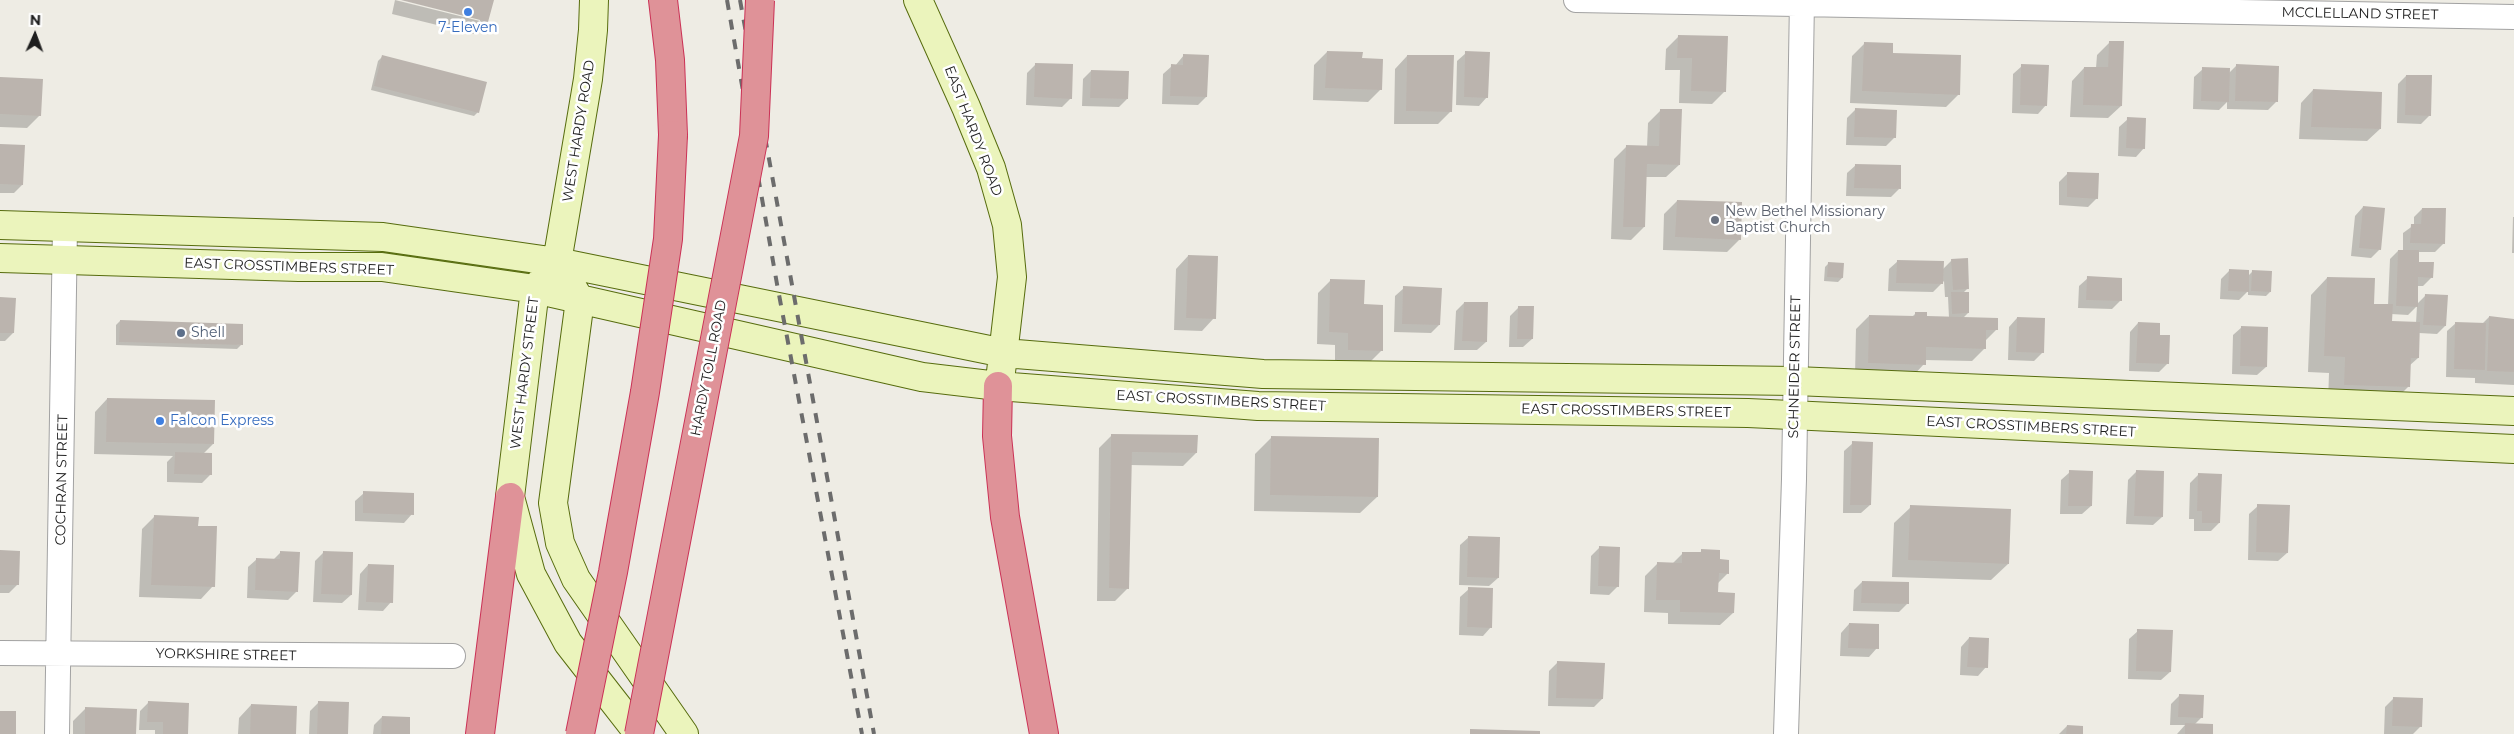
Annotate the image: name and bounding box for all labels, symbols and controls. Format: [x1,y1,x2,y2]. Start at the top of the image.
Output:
street label: MCCLELLAND STREET [2281,4,2439,24]
marker: 7-Eleven [462,6,474,18]
north arrow [10,10,60,60]
text: N [30,11,41,29]
place label: 7-Eleven [438,20,498,36]
street label: WEST HARDY ROAD [559,59,599,203]
street label: EAST HARDY ROAD [940,64,1006,198]
place label: New Bethel Missionary Baptist Church [1725,204,1885,236]
marker: New Bethel Missionary Baptist Church [1709,214,1721,226]
street label: EAST CROSSTIMBERS STREET [184,255,394,279]
street label: SCHNEIDER STREET [1785,295,1805,439]
street label: WEST HARDY STREET [507,296,543,450]
street label: HARDY TOLL ROAD [688,298,730,438]
place label: Shell [191,325,225,341]
marker: Shell [175,327,187,339]
street label: EAST CROSSTIMBERS STREET [1116,387,1326,415]
street label: EAST CROSSTIMBERS STREET [1521,401,1731,421]
place label: Falcon Express [170,413,274,429]
street label: EAST CROSSTIMBERS STREET [1926,413,2136,441]
street label: COCHRAN STREET [52,414,72,546]
marker: Falcon Express [154,415,166,427]
street label: YORKSHIRE STREET [155,645,297,665]

